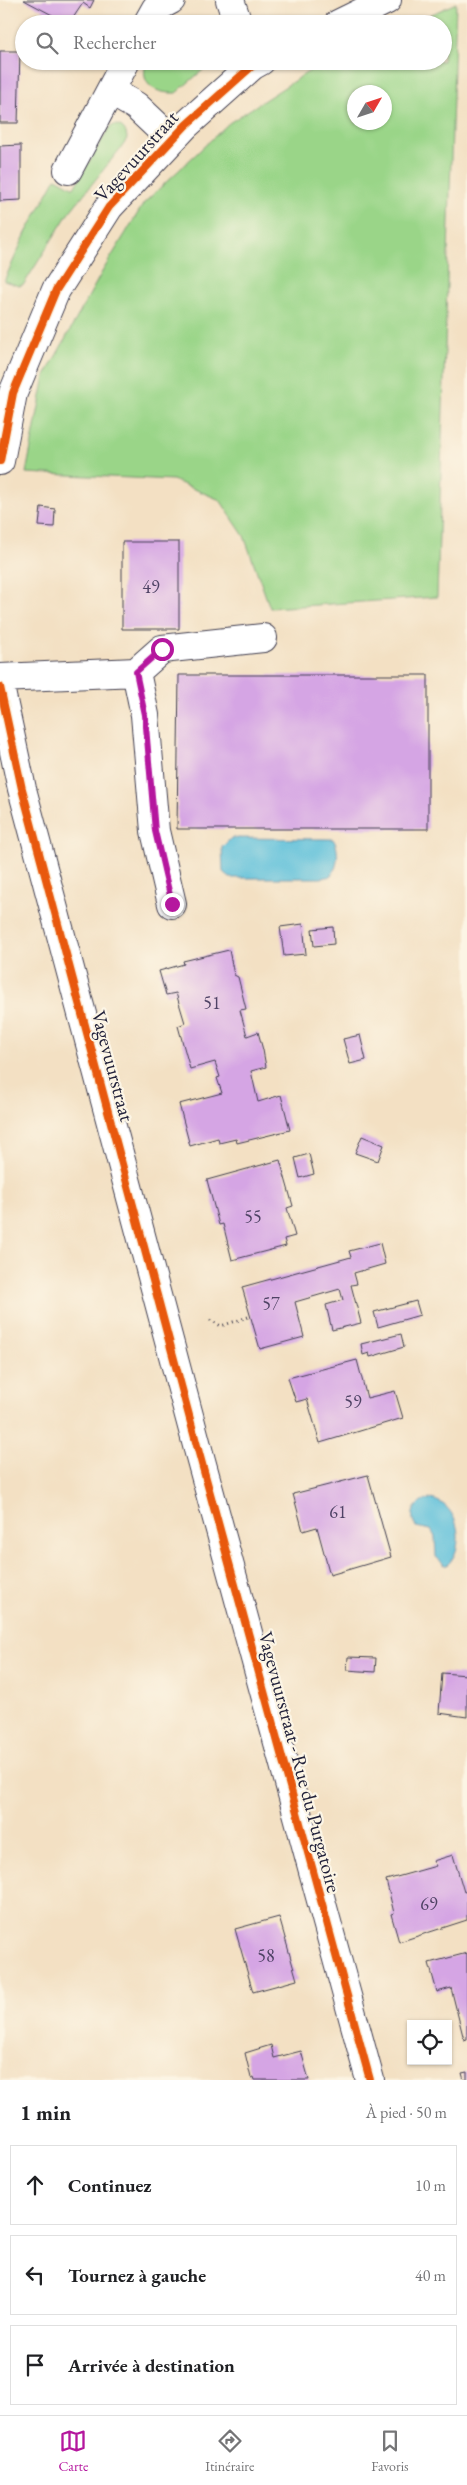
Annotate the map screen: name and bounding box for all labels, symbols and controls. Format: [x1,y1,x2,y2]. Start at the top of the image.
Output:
search box [15,15,452,70]
icon: search [33,29,61,57]
text: Rechercher [73,30,156,55]
north arrow [347,85,392,130]
street label: Vagevuurstraat [88,104,184,207]
house number: 49 [142,575,160,598]
route start [151,638,174,661]
route end [161,893,184,916]
house number: 51 [203,991,221,1014]
street label: Vagevuurstraat [86,1008,141,1125]
house number: 55 [244,1205,262,1228]
house number: 57 [262,1292,280,1315]
house number: 59 [344,1390,362,1413]
house number: 61 [329,1500,347,1523]
street label: Vagevuurstraat - Rue du Purgatoire [253,1629,347,1896]
house number: 69 [420,1892,438,1915]
house number: 58 [257,1944,275,1967]
map controls [407,2020,452,2065]
button: locate [407,2020,452,2065]
text: 1 min [20,2099,71,2126]
text: À pied · 50 m [366,2102,447,2123]
icon: ahead [21,2171,49,2199]
text: Continuez [68,2173,152,2198]
text: 10 m [415,2175,446,2196]
icon: left [21,2261,49,2289]
text: Tournez à gauche [68,2263,206,2288]
text: 40 m [415,2265,446,2286]
icon: arrive [21,2351,49,2379]
text: Arrivée à destination [68,2353,235,2378]
tab: Carte [58,2427,88,2475]
tab: Itinéraire [205,2427,254,2475]
tab: Favoris [371,2427,409,2475]

